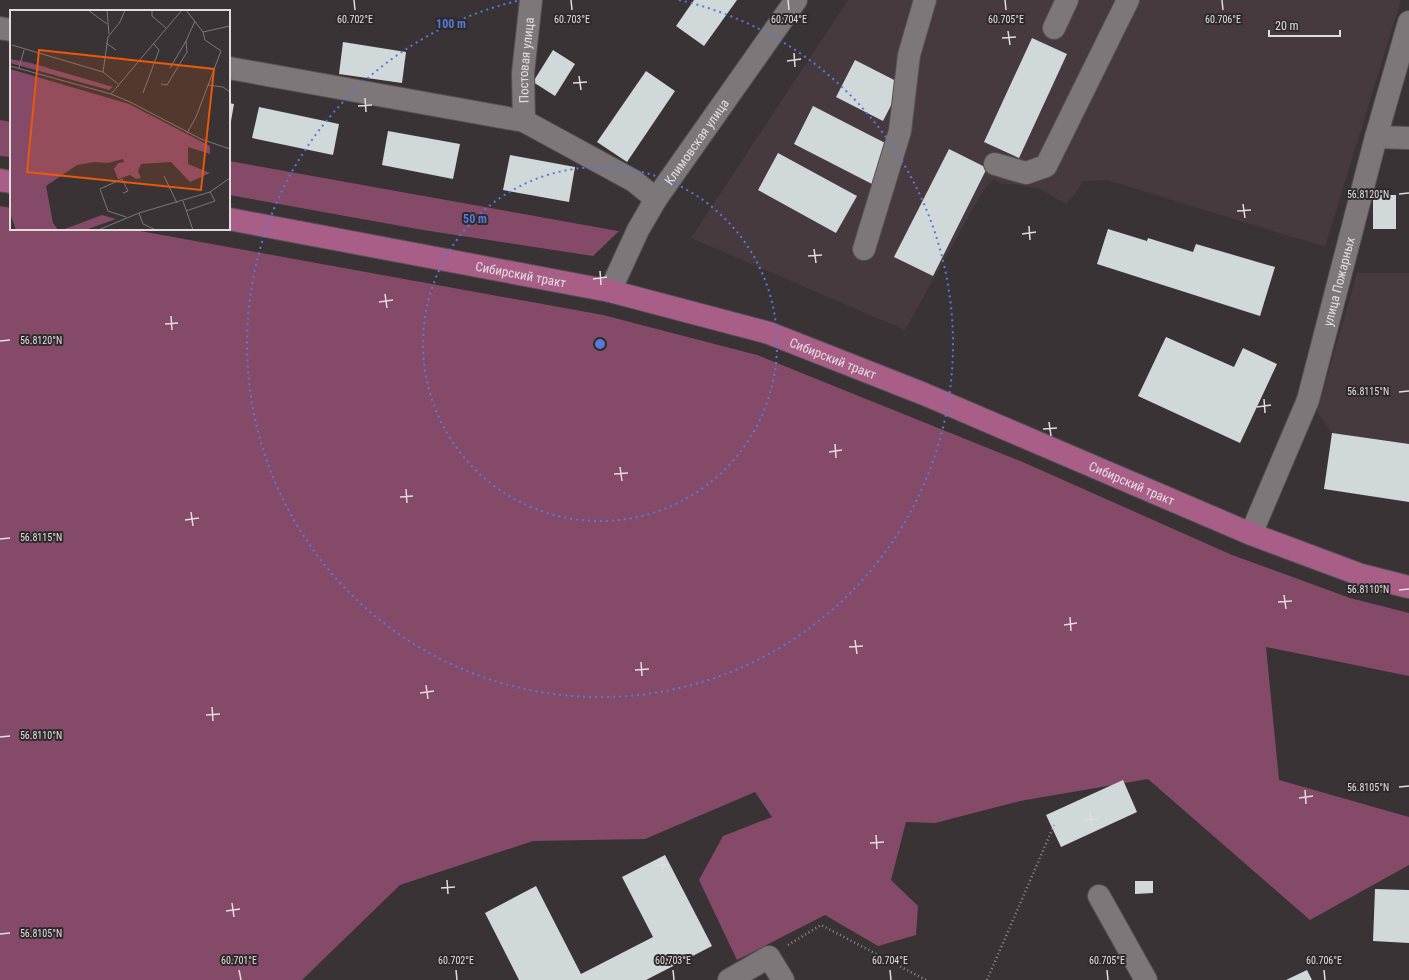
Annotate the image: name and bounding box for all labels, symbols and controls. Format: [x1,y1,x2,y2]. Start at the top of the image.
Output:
inset map [10,10,230,230]
scale bar [1269,12,1340,38]
text: 60.702°E [337,14,373,25]
text: 60.703°E [554,14,590,25]
text: 60.704°E [771,14,807,25]
text: 60.705°E [988,14,1024,25]
text: 60.706°E [1205,14,1241,25]
text: 100 m [436,17,466,31]
street label: Постовая улица [516,17,537,103]
text: 20 m [1275,19,1299,33]
street label: Климовская улица [661,96,732,188]
text: 56.8120°N [1347,189,1389,200]
text: 50 m [463,212,487,226]
street label: улица Пожарных [1320,235,1358,328]
street label: Сибирский тракт [474,259,568,291]
text: 56.8120°N [20,335,62,346]
street label: Сибирский тракт [787,335,879,383]
centre of rings [593,337,607,351]
text: 56.8115°N [1347,386,1389,397]
street label: Сибирский тракт [1087,459,1177,509]
text: 56.8115°N [20,532,62,543]
text: 56.8110°N [1347,584,1389,595]
text: 56.8110°N [20,730,62,741]
text: 56.8105°N [1347,782,1389,793]
text: 56.8105°N [20,928,62,939]
text: 60.701°E [221,955,257,966]
text: 60.702°E [438,955,474,966]
text: 60.703°E [655,955,691,966]
text: 60.704°E [872,955,908,966]
text: 60.705°E [1089,955,1125,966]
text: 60.706°E [1306,955,1342,966]

